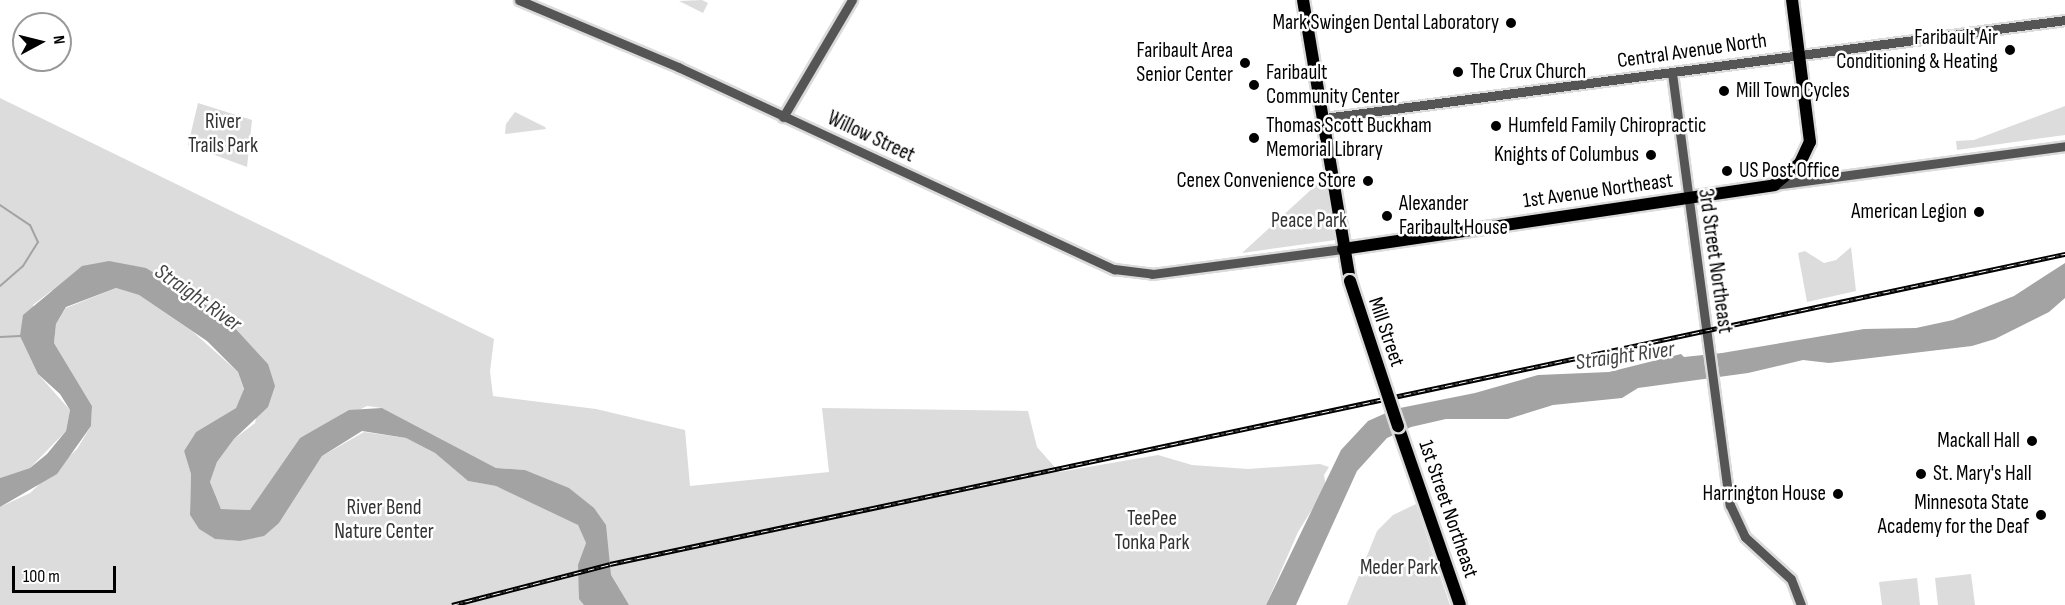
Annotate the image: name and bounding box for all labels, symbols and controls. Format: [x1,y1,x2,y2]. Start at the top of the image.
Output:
place label: Mark Swingen Dental Laboratory [1272,10,1499,36]
north arrow [12,12,72,72]
marker: Mark Swingen Dental Laboratory [1504,16,1518,30]
place label: Faribault Air Conditioning & Heating [1836,25,1998,75]
street label: Central Avenue North [1616,28,1768,74]
text: N [48,35,68,45]
place label: Faribault Area Senior Center [1136,38,1233,88]
marker: Faribault Air Conditioning & Heating [2003,43,2017,57]
marker: Faribault Area Senior Center [1238,56,1252,70]
place label: The Crux Church [1470,59,1586,85]
place label: Faribault Community Center [1266,60,1400,110]
marker: The Crux Church [1451,65,1465,79]
marker: Faribault Community Center [1247,78,1261,92]
place label: Mill Town Cycles [1736,78,1850,104]
marker: Mill Town Cycles [1717,84,1731,98]
street label: Willow Street [823,106,919,168]
park label: River Trails Park [188,109,258,159]
place label: Thomas Scott Buckham Memorial Library [1266,113,1432,163]
place label: Humfeld Family Chiropractic [1508,113,1706,139]
marker: Humfeld Family Chiropractic [1489,119,1503,133]
marker: Thomas Scott Buckham Memorial Library [1247,131,1261,145]
place label: Knights of Columbus [1494,142,1639,168]
marker: Knights of Columbus [1644,148,1658,162]
place label: US Post Office [1739,158,1840,184]
marker: US Post Office [1720,164,1734,178]
place label: Cenex Convenience Store [1177,168,1356,194]
street label: 1st Avenue Northeast [1522,168,1674,214]
marker: Cenex Convenience Store [1361,174,1375,188]
street label: 3rd Street Northeast [1692,187,1738,335]
place label: Alexander Faribault House [1399,191,1508,241]
place label: American Legion [1851,199,1967,225]
marker: American Legion [1972,205,1986,219]
park label: Peace Park [1271,208,1347,234]
marker: Alexander Faribault House [1380,209,1394,223]
water label: Straight River [150,259,246,337]
street label: Mill Street [1362,294,1410,370]
water label: Straight River [1574,336,1676,376]
place label: Mackall Hall [1937,428,2020,454]
marker: Mackall Hall [2025,434,2039,448]
street label: 1st Street Northeast [1413,437,1483,581]
place label: St. Mary's Hall [1933,461,2032,487]
marker: St. Mary's Hall [1914,467,1928,481]
place label: Harrington House [1703,481,1826,507]
marker: Harrington House [1831,487,1845,501]
place label: Minnesota State Academy for the Deaf [1878,490,2029,540]
park label: River Bend Nature Center [334,495,434,545]
park label: TeePee Tonka Park [1114,506,1190,556]
marker: Minnesota State Academy for the Deaf [2034,508,2048,522]
scale bar [15,554,118,592]
park label: Meder Park [1360,555,1438,581]
text: 100 m [23,566,60,587]

